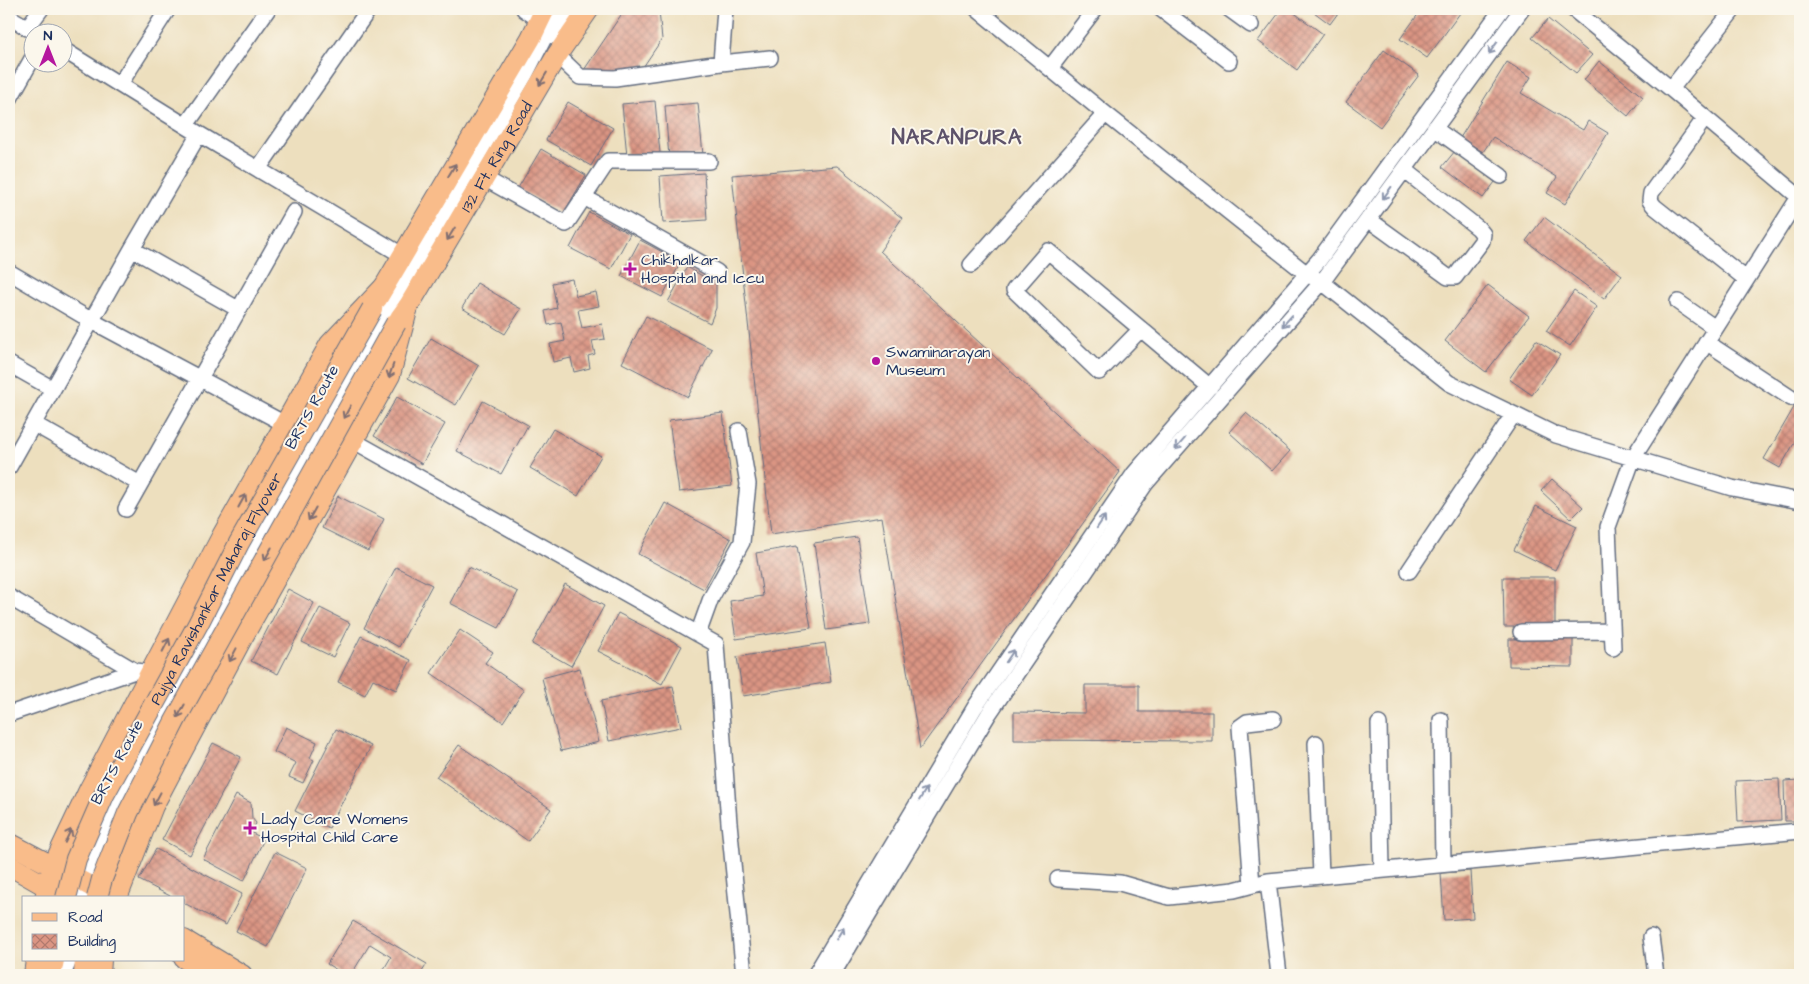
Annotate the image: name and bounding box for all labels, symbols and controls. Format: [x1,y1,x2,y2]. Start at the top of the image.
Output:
north arrow [22,22,72,72]
text: N [44,26,53,46]
one-way arrow [1488,41,1499,54]
one-way arrow [538,71,548,85]
street label: 132 Ft. Ring Road [455,97,538,216]
district label: NARANPURA [892,123,1022,152]
one-way arrow [447,164,457,178]
one-way arrow [1382,186,1392,200]
one-way arrow [446,226,456,240]
place label: Chikhalkar Hospital and Iccu [641,249,764,289]
marker: Chikhalkar Hospital and Iccu [623,262,637,276]
one-way arrow [1282,315,1293,328]
place label: Swaminarayan Museum [886,341,990,381]
marker: Swaminarayan Museum [870,355,882,367]
street label: BRTS Route [280,361,344,453]
one-way arrow [386,363,395,379]
one-way arrow [341,404,351,419]
one-way arrow [1175,437,1186,450]
street label: Pujya Ravishankar Maharaj Flyover [145,468,288,709]
one-way arrow [237,494,247,509]
one-way arrow [307,506,317,520]
one-way arrow [1096,515,1106,529]
one-way arrow [263,546,272,561]
one-way arrow [161,637,171,652]
one-way arrow [228,648,238,663]
one-way arrow [1004,649,1015,663]
one-way arrow [175,704,185,718]
street label: BRTS Route [85,715,149,808]
one-way arrow [919,787,929,801]
one-way arrow [152,791,161,806]
place label: Lady Care Womens Hospital Child Care [261,808,408,848]
marker: Lady Care Womens Hospital Child Care [243,821,257,835]
one-way arrow [63,829,73,844]
legend [22,896,185,962]
text: Road [68,907,103,928]
one-way arrow [836,927,846,941]
text: Building [68,931,116,953]

